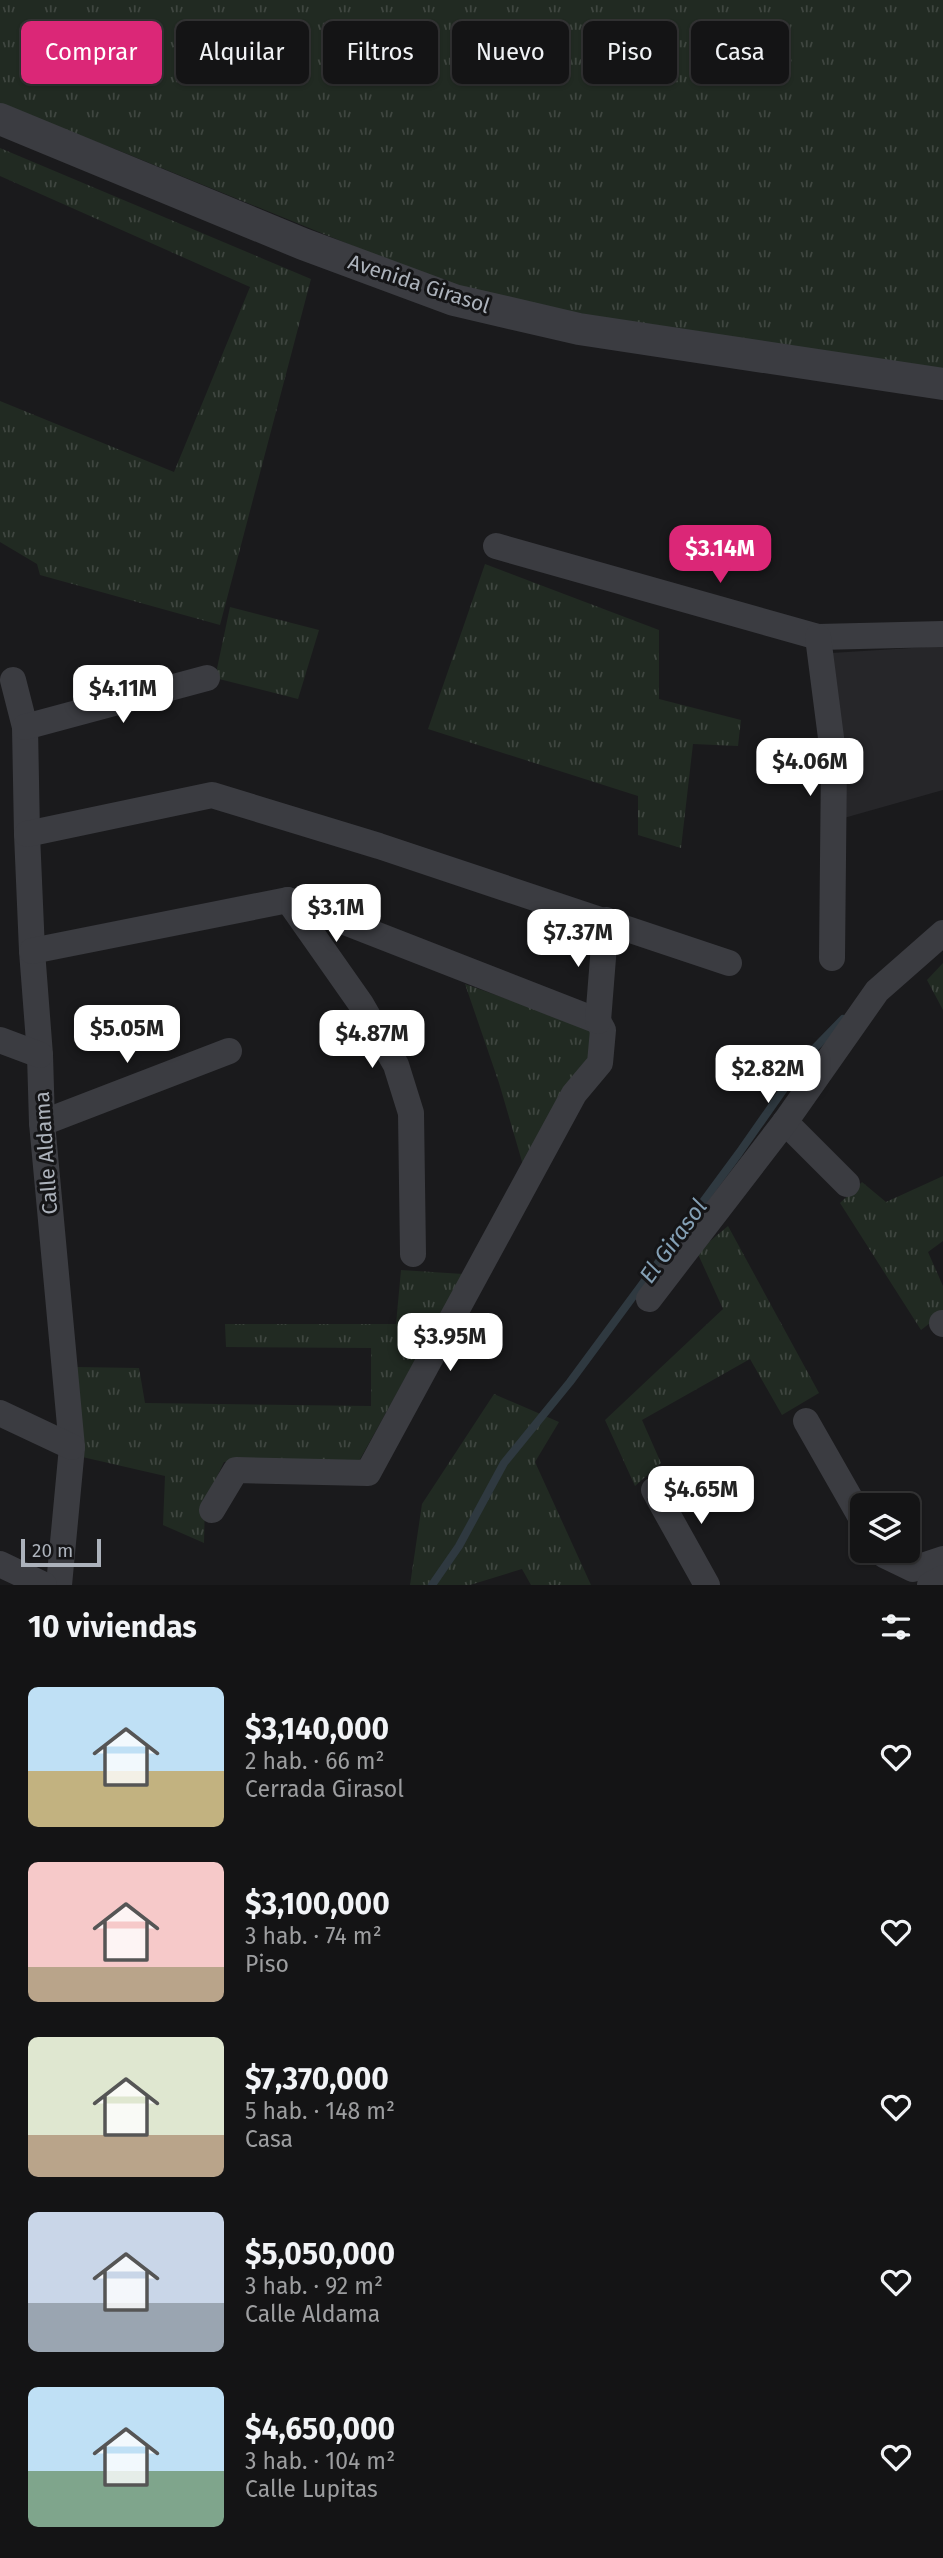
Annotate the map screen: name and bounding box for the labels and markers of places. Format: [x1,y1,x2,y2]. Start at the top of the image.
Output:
pin: $3.14M [663,526,777,585]
pin: $4.11M [66,666,180,725]
pin: $4.06M [753,738,867,798]
pin: $3.1M [287,884,385,944]
pin: $7.37M [521,909,635,969]
pin: $5.05M [70,1006,184,1065]
pin: $4.87M [315,1010,429,1070]
pin: $2.82M [711,1046,825,1105]
pin: $3.95M [393,1314,507,1373]
pin: $4.65M [644,1466,758,1526]

